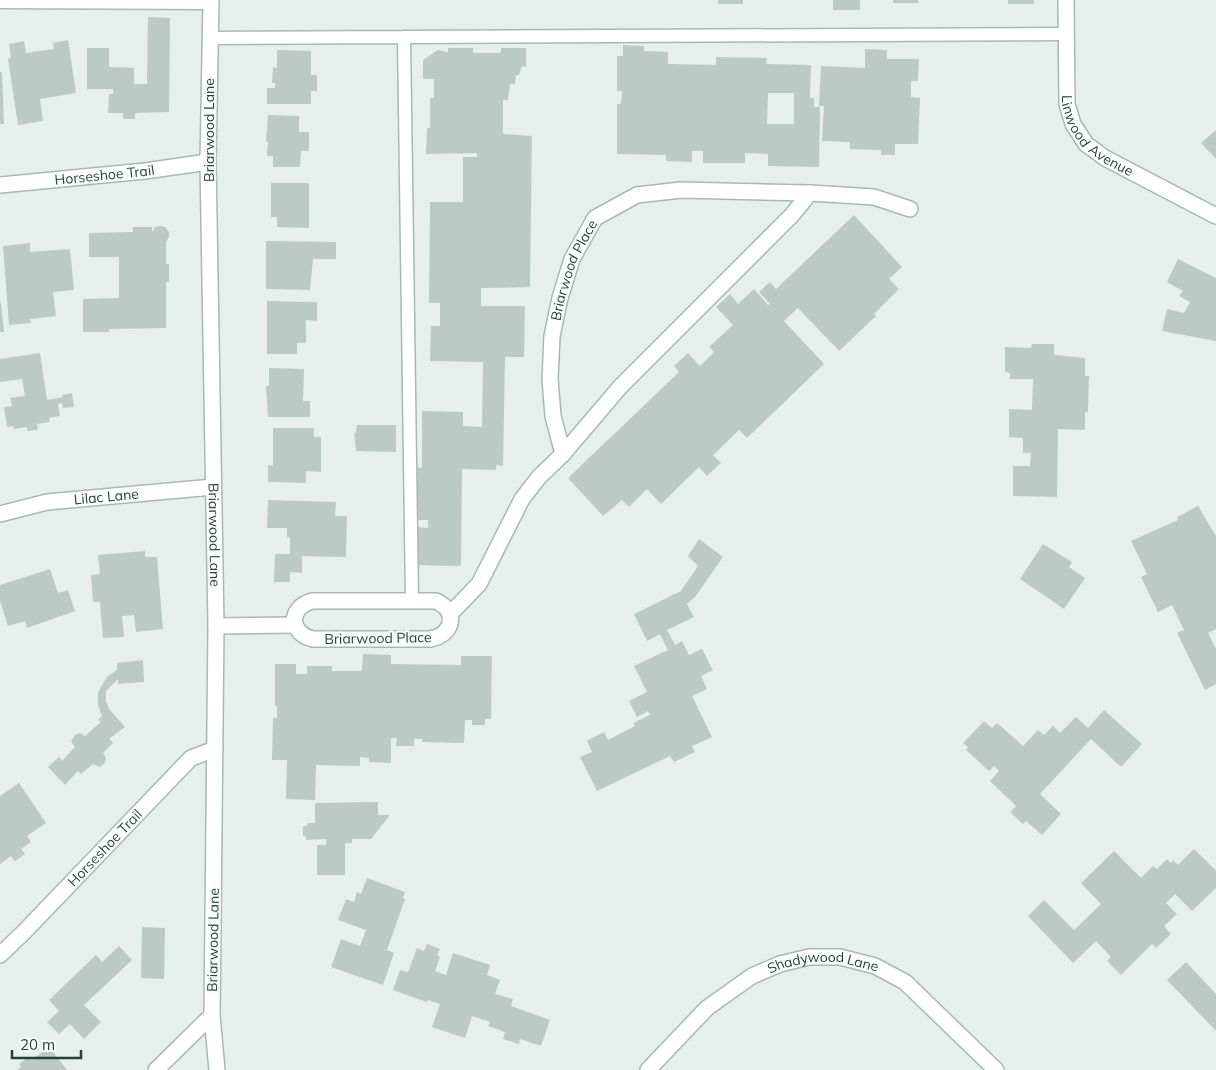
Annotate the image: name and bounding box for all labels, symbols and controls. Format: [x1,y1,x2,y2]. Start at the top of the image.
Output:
street label: Briarwood Lane [200,78,218,182]
street label: Linwood Avenue [1058,95,1136,180]
street label: Horseshoe Trail [54,161,156,189]
street label: Briarwood Place [546,217,601,322]
street label: Briarwood Lane [205,483,224,587]
street label: Lilac Lane [73,485,140,509]
street label: Briarwood Place [324,628,432,648]
street label: Horseshoe Trail [64,805,146,890]
street label: Briarwood Lane [203,888,223,992]
street label: Shadywood Lane [765,948,881,977]
scale bar [12,1028,81,1060]
text: 20 m [20,1035,55,1054]

